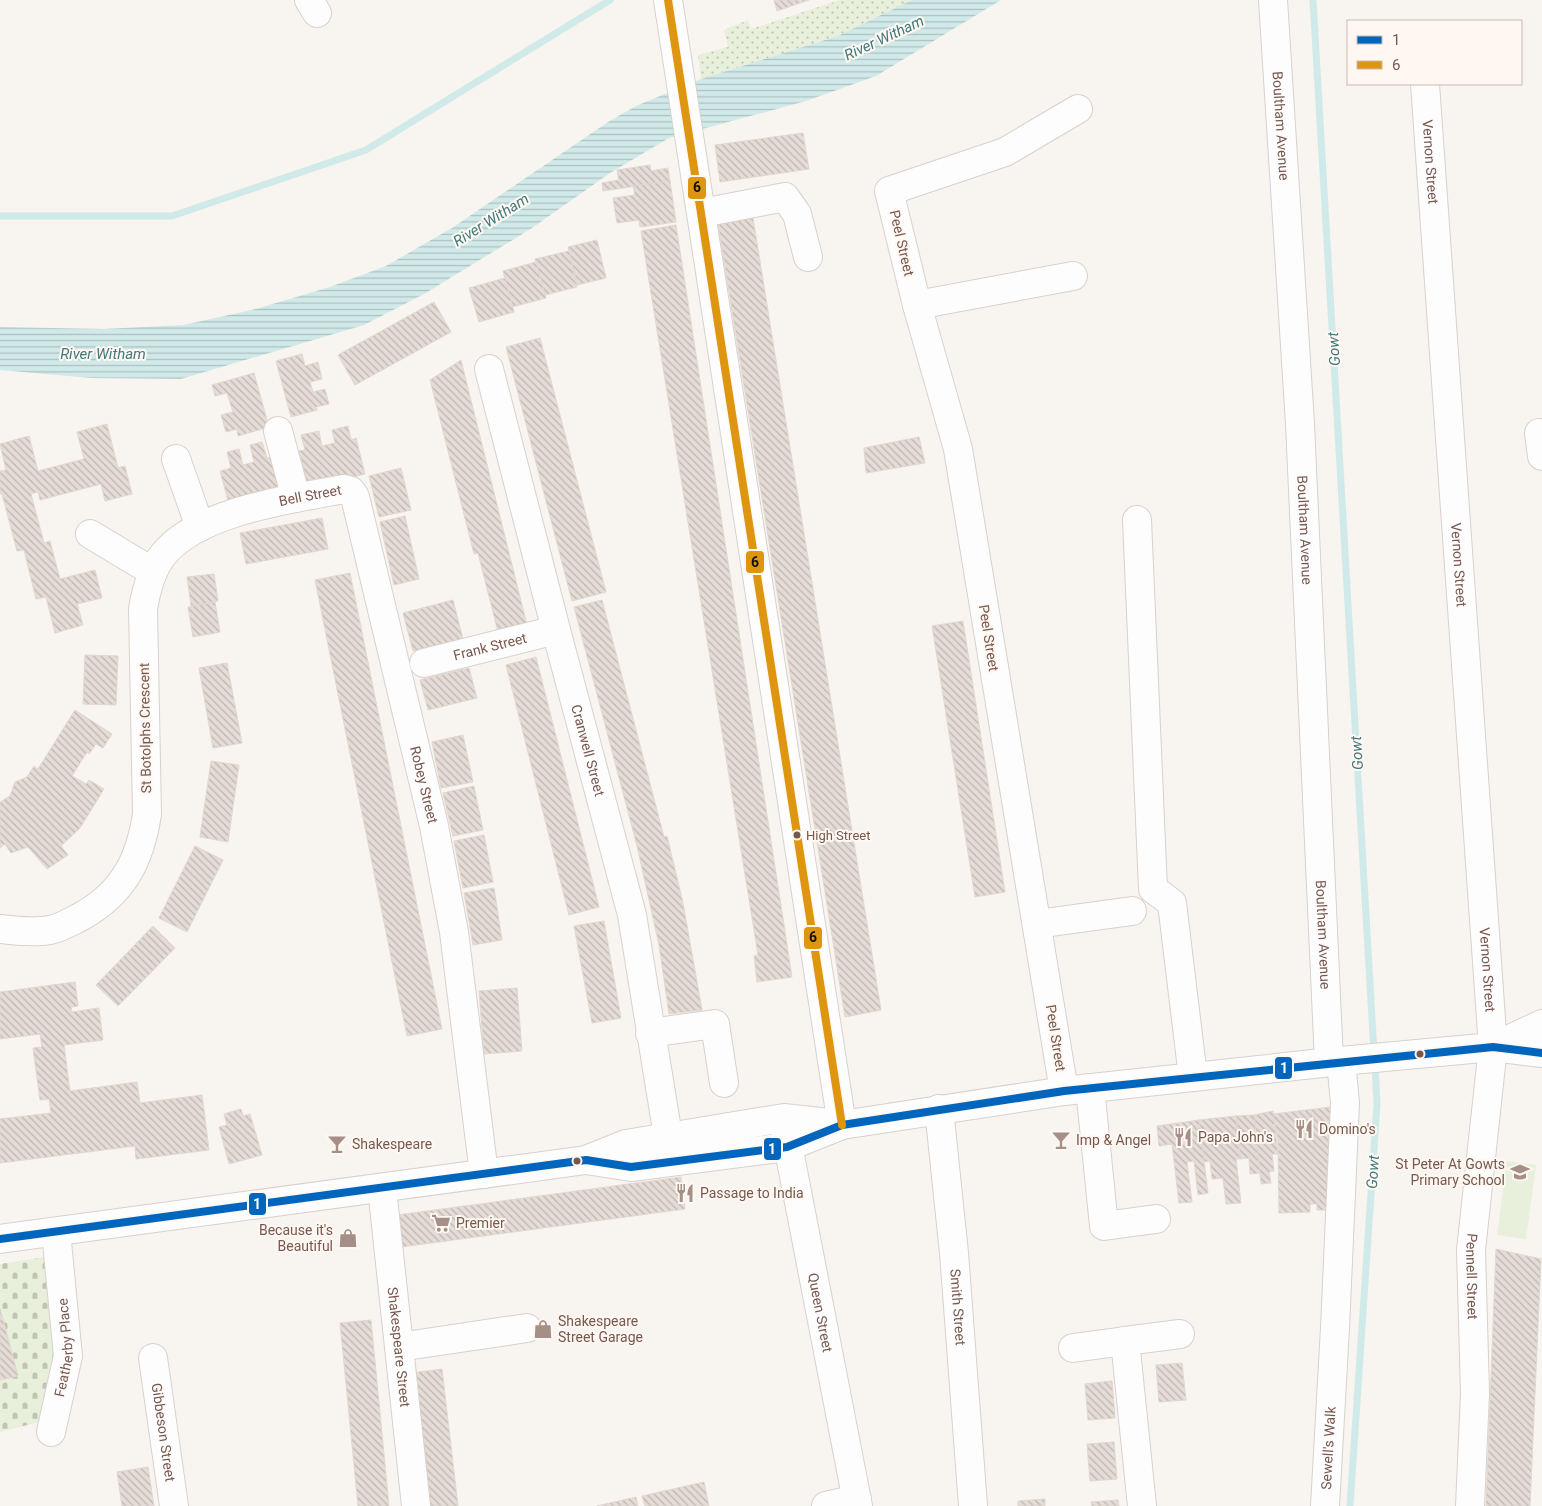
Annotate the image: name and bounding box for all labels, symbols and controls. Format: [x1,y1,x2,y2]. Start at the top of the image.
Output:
water label: River Witham [841,12,927,64]
legend [1347,20,1522,85]
text: 1 [1392,31,1400,49]
text: 6 [1392,56,1400,74]
street label: Boultham Avenue [1270,71,1292,181]
street label: Vernon Street [1420,119,1441,205]
line badge: 6 [687,176,707,200]
text: 6 [693,179,701,195]
water label: River Witham [450,190,532,250]
street label: Peel Street [887,208,917,278]
water label: Gowt [1324,331,1344,366]
water label: River Witham [60,345,146,363]
street label: Boultham Avenue [1294,475,1315,585]
street label: Bell Street [277,482,343,509]
street label: Vernon Street [1448,522,1470,608]
line badge: 6 [745,550,765,574]
text: 6 [751,554,759,570]
street label: Peel Street [976,603,1002,673]
street label: Frank Street [452,630,529,663]
street label: St Botolphs Crescent [136,662,154,793]
street label: Cranwell Street [568,703,608,798]
water label: Gowt [1347,735,1367,770]
street label: Robey Street [407,745,441,825]
place label: High Street [806,828,870,843]
marker: High Street [792,830,802,840]
street label: Boultham Avenue [1313,880,1334,990]
line badge: 6 [803,926,823,950]
street label: Vernon Street [1477,927,1499,1013]
text: 6 [809,929,817,945]
street label: Peel Street [1043,1003,1069,1073]
unlabelled marker [1415,1049,1425,1059]
line badge: 1 [1274,1056,1293,1080]
text: 1 [1280,1060,1288,1076]
restaurant icon: Domino's [1293,1118,1315,1140]
place label: Domino's [1319,1121,1376,1137]
restaurant icon: Papa John's [1172,1126,1194,1148]
bar icon: Imp & Angel [1050,1129,1072,1151]
place label: Papa John's [1198,1129,1273,1145]
place label: Imp & Angel [1076,1132,1151,1148]
bar icon: Shakespeare [326,1133,348,1155]
place label: Shakespeare [352,1136,432,1152]
line badge: 1 [763,1137,782,1161]
text: 1 [768,1141,776,1157]
water label: Gowt [1363,1154,1383,1190]
unlabelled marker [572,1156,582,1166]
place label: St Peter At Gowts Primary School [1395,1156,1505,1188]
school or university icon: St Peter At Gowts Primary School [1509,1161,1531,1183]
restaurant icon: Passage to India [674,1182,696,1204]
place label: Passage to India [700,1185,804,1201]
line badge: 1 [248,1192,267,1216]
text: 1 [253,1196,261,1212]
supermarket icon: Premier [430,1212,452,1234]
place label: Premier [456,1215,505,1231]
place label: Because it's Beautiful [259,1222,333,1254]
shop icon: Because it's Beautiful [337,1227,359,1249]
street label: Pennell Street [1463,1232,1481,1320]
street label: Smith Street [947,1268,969,1346]
street label: Queen Street [805,1272,836,1354]
street label: Shakespeare Street [385,1286,413,1408]
street label: Featherby Place [51,1298,76,1398]
place label: Shakespeare Street Garage [558,1313,643,1345]
shop icon: Shakespeare Street Garage [532,1318,554,1340]
street label: Gibbeson Street [149,1382,179,1483]
street label: Sewell's Walk [1318,1405,1339,1490]

